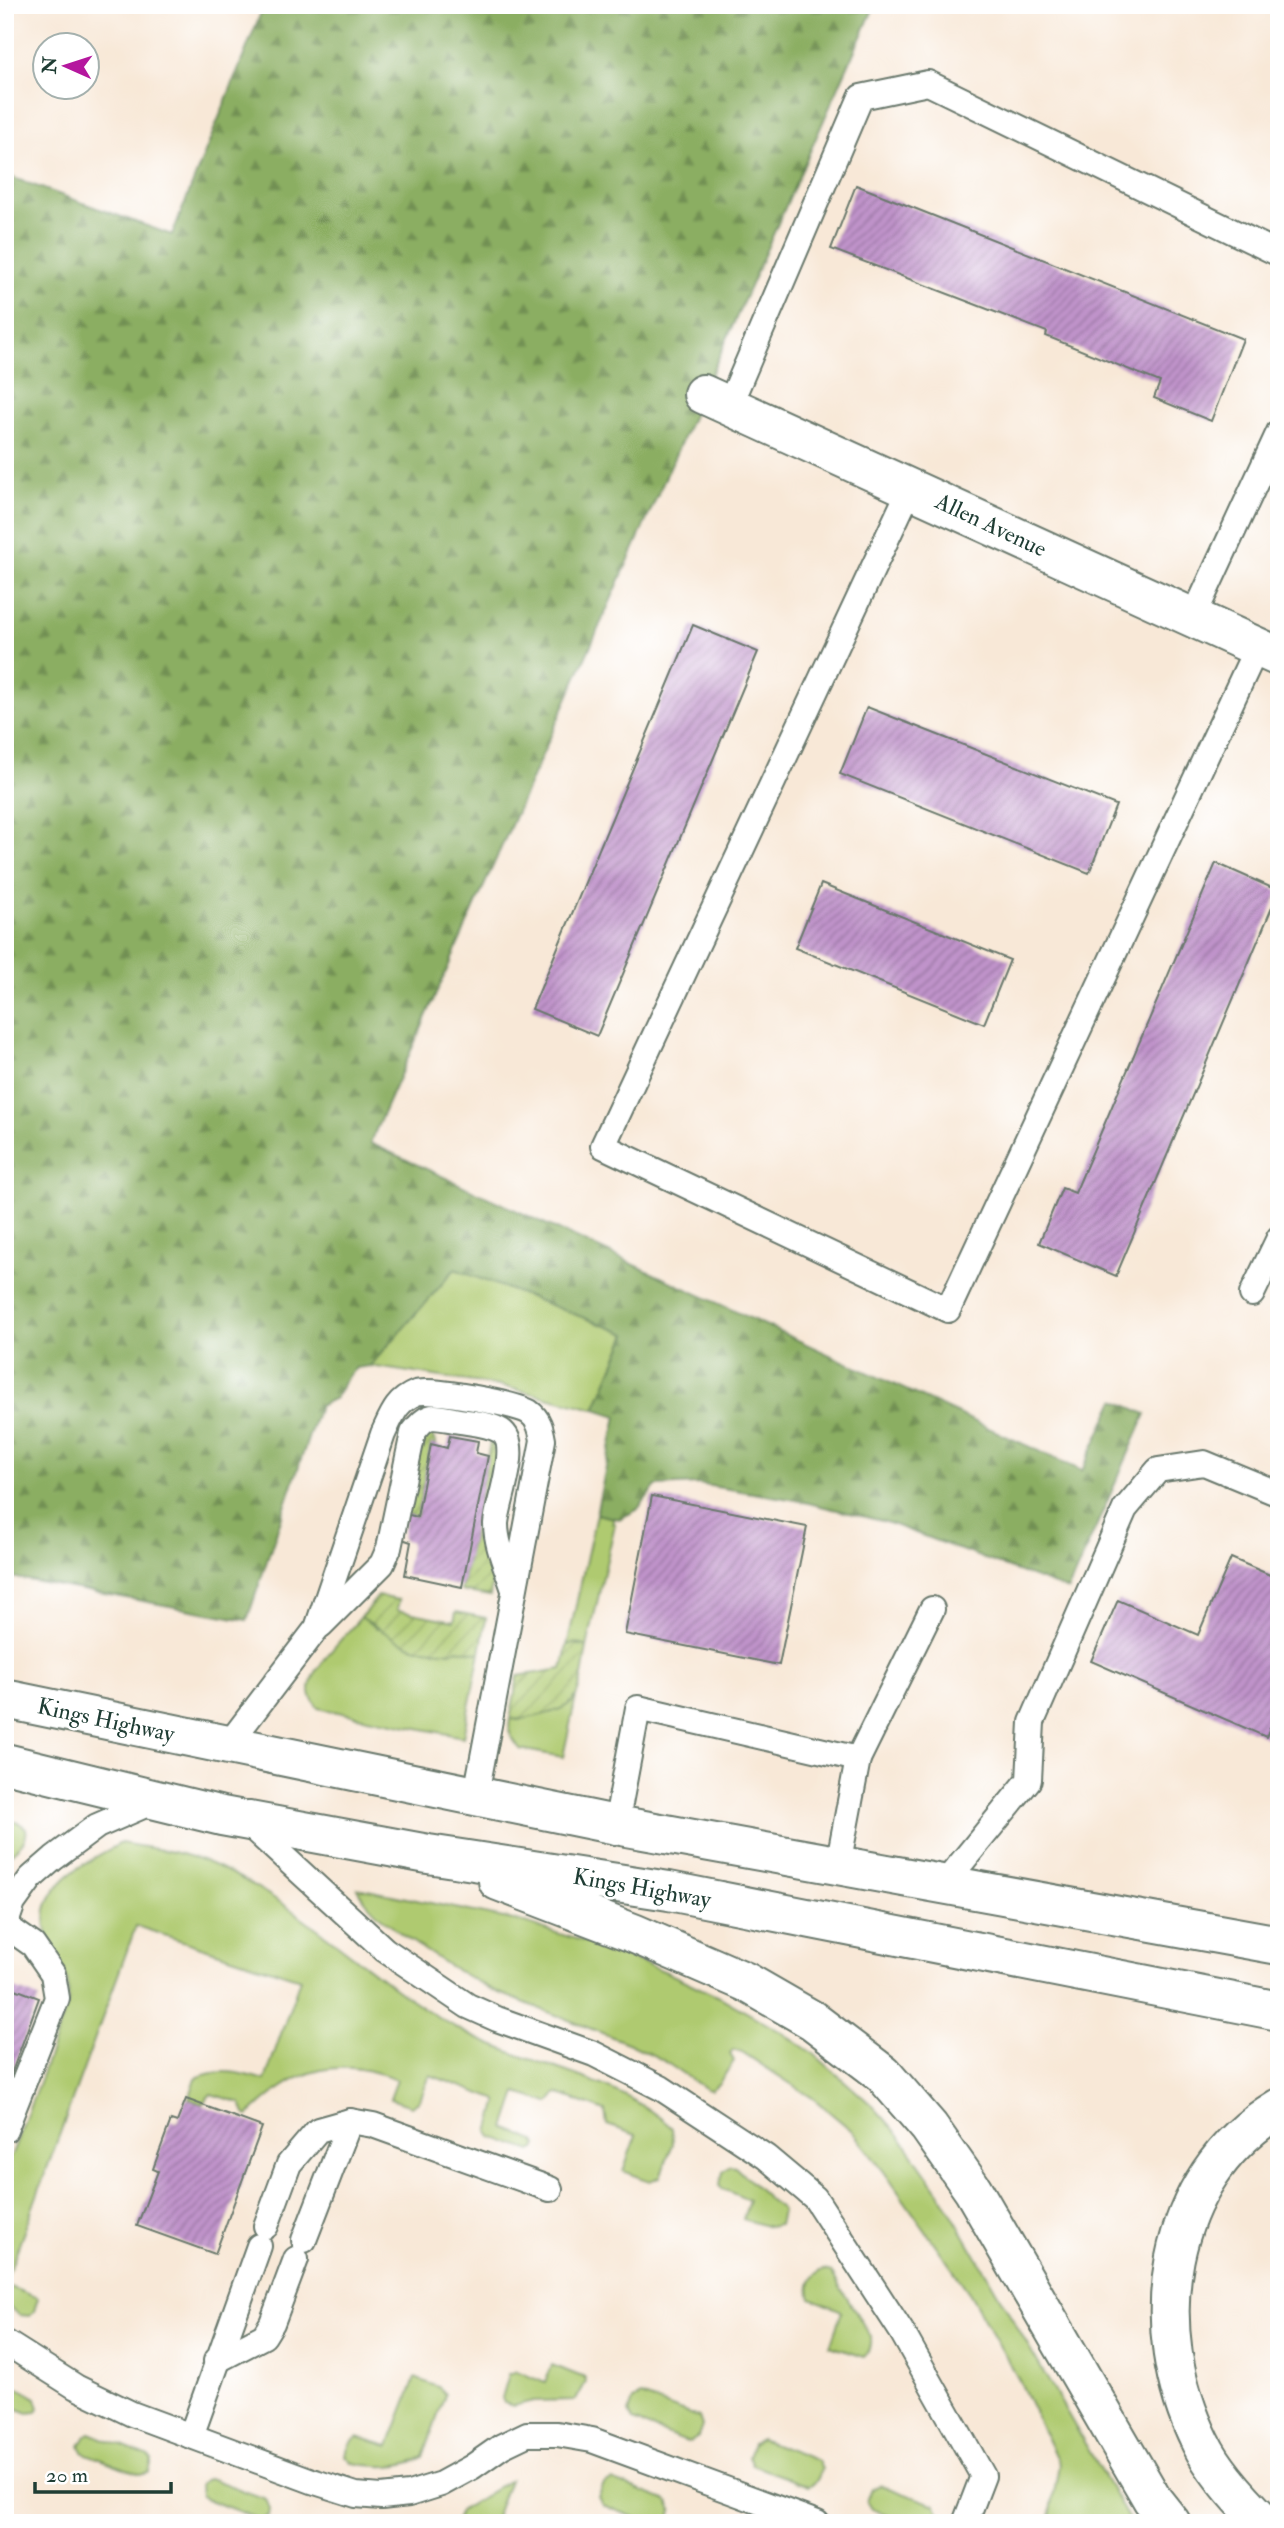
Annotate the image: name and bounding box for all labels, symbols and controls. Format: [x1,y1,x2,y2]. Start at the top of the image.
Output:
north arrow [32,32,102,102]
text: N [38,55,63,75]
street label: Allen Avenue [930,486,1051,563]
street label: Kings Highway [35,1691,178,1749]
street label: Kings Highway [571,1862,714,1915]
scale bar [35,2451,172,2495]
text: 20 m [46,2462,88,2489]

